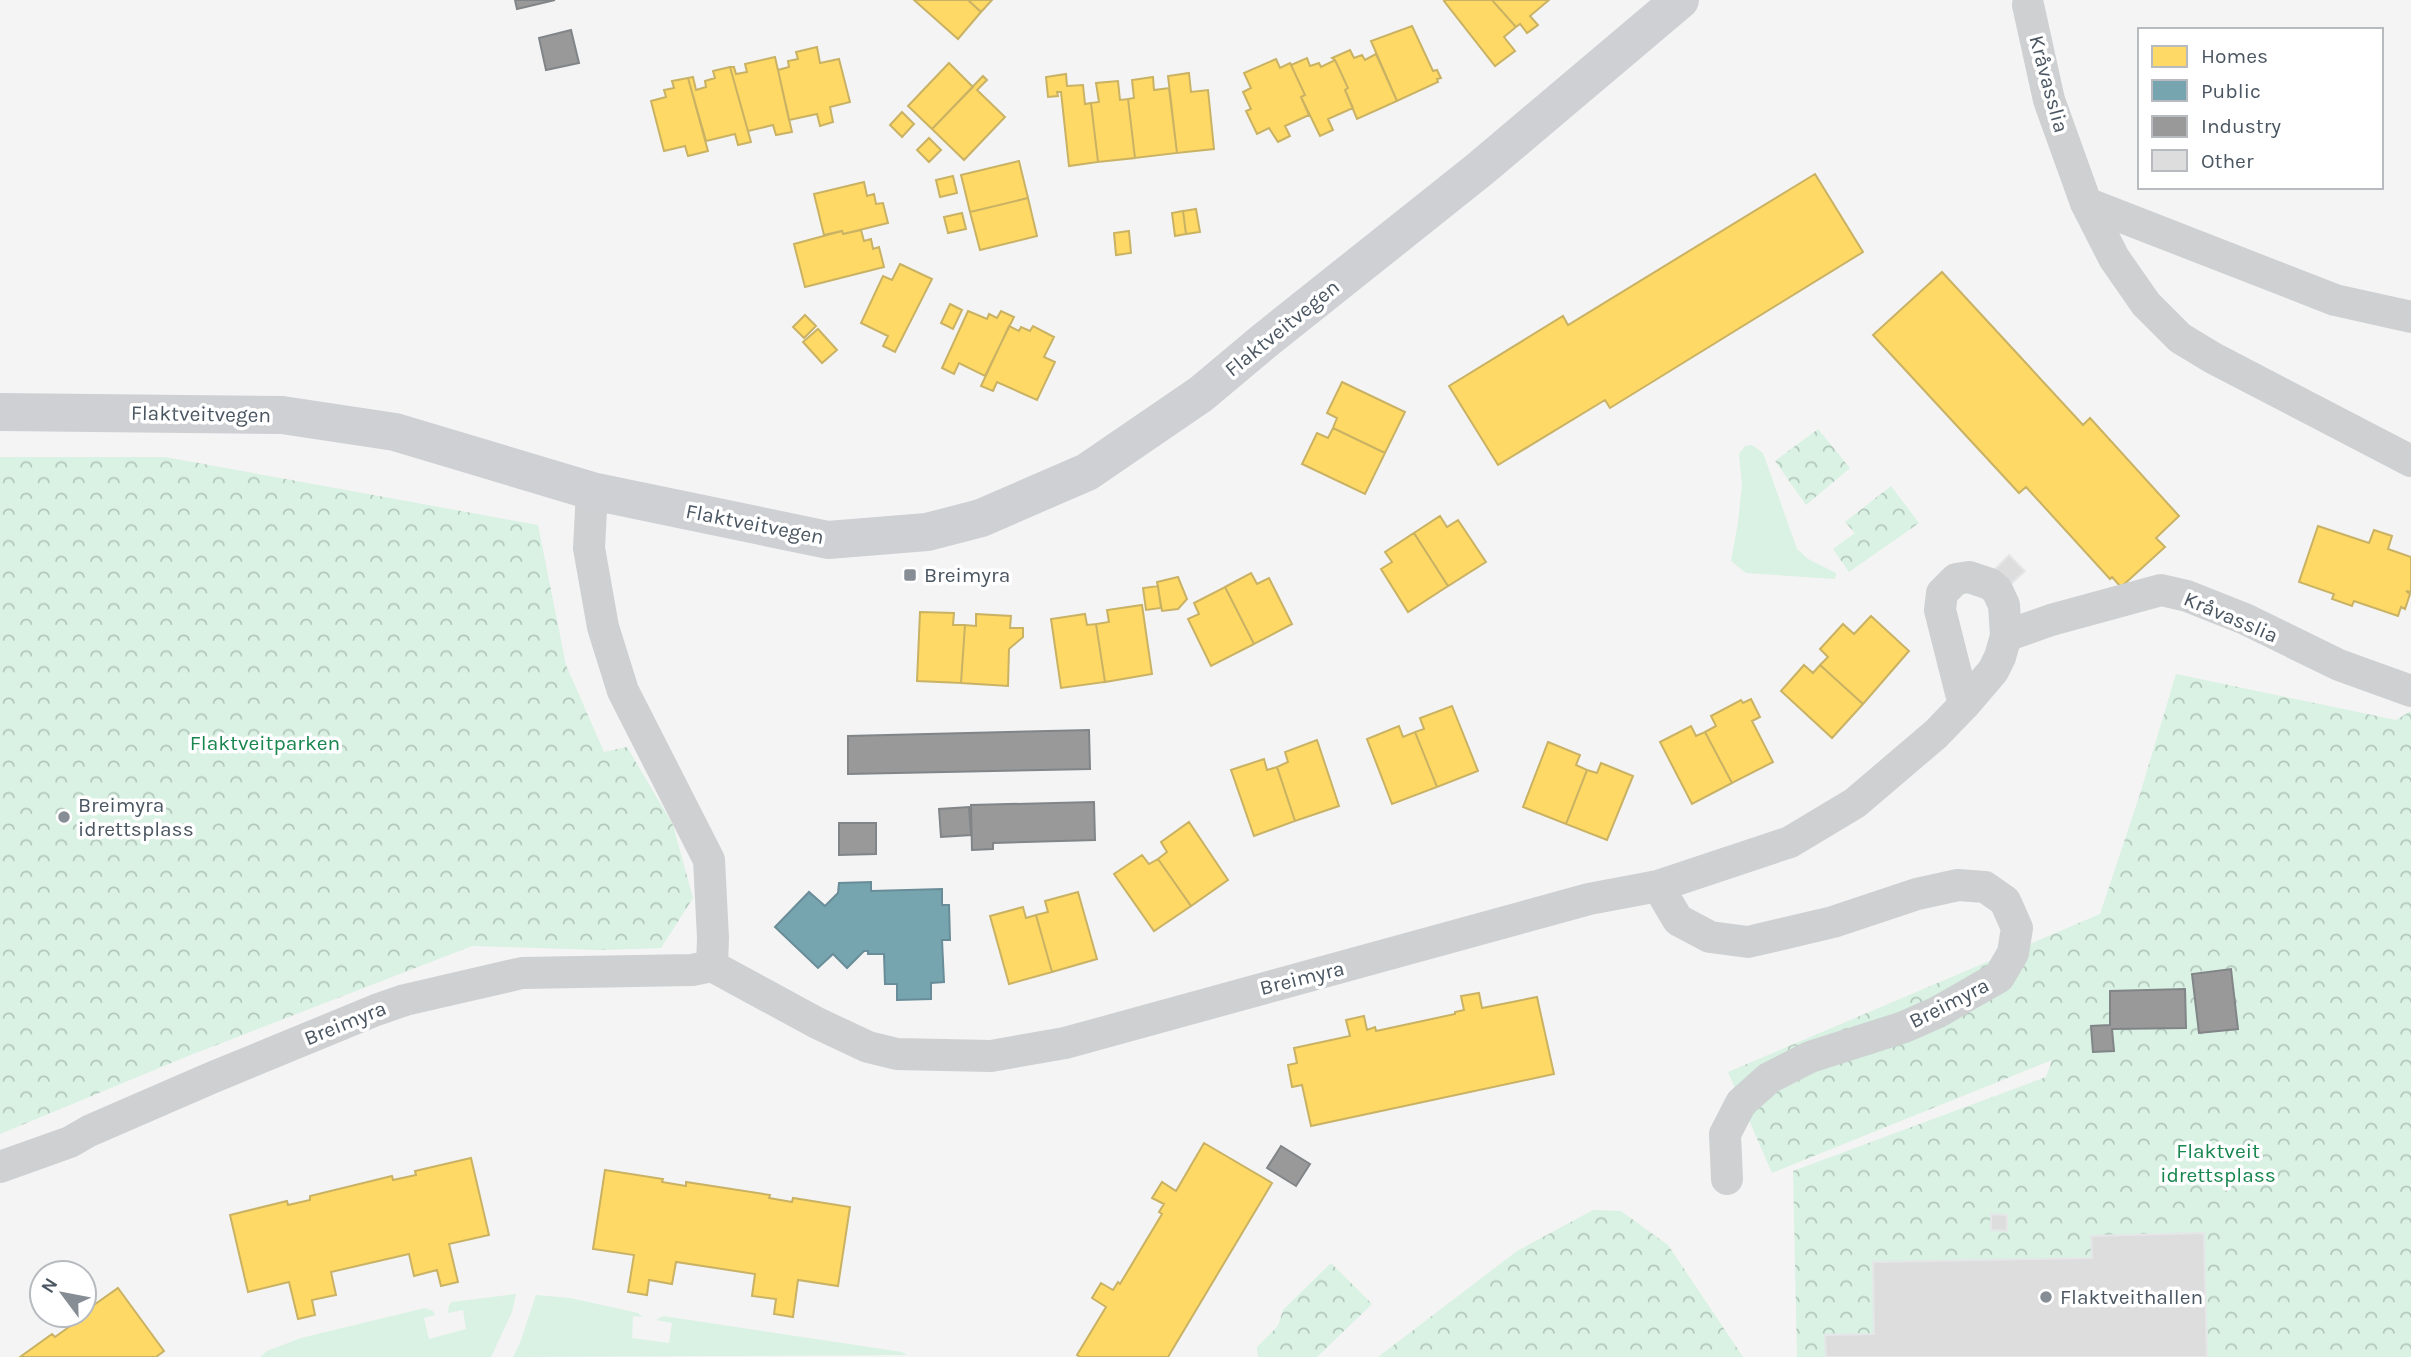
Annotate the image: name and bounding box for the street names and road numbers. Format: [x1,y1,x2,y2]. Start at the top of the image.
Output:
street label: Kråvasslia [2024,33,2074,135]
street label: Flaktveitvegen [1220,275,1344,381]
street label: Flaktveitvegen [131,401,271,427]
street label: Flaktveitvegen [684,499,826,549]
street label: Kråvasslia [2180,586,2282,648]
street label: Breimyra [1257,956,1347,1000]
street label: Breimyra [1905,973,1993,1033]
street label: Breimyra [301,996,389,1050]

